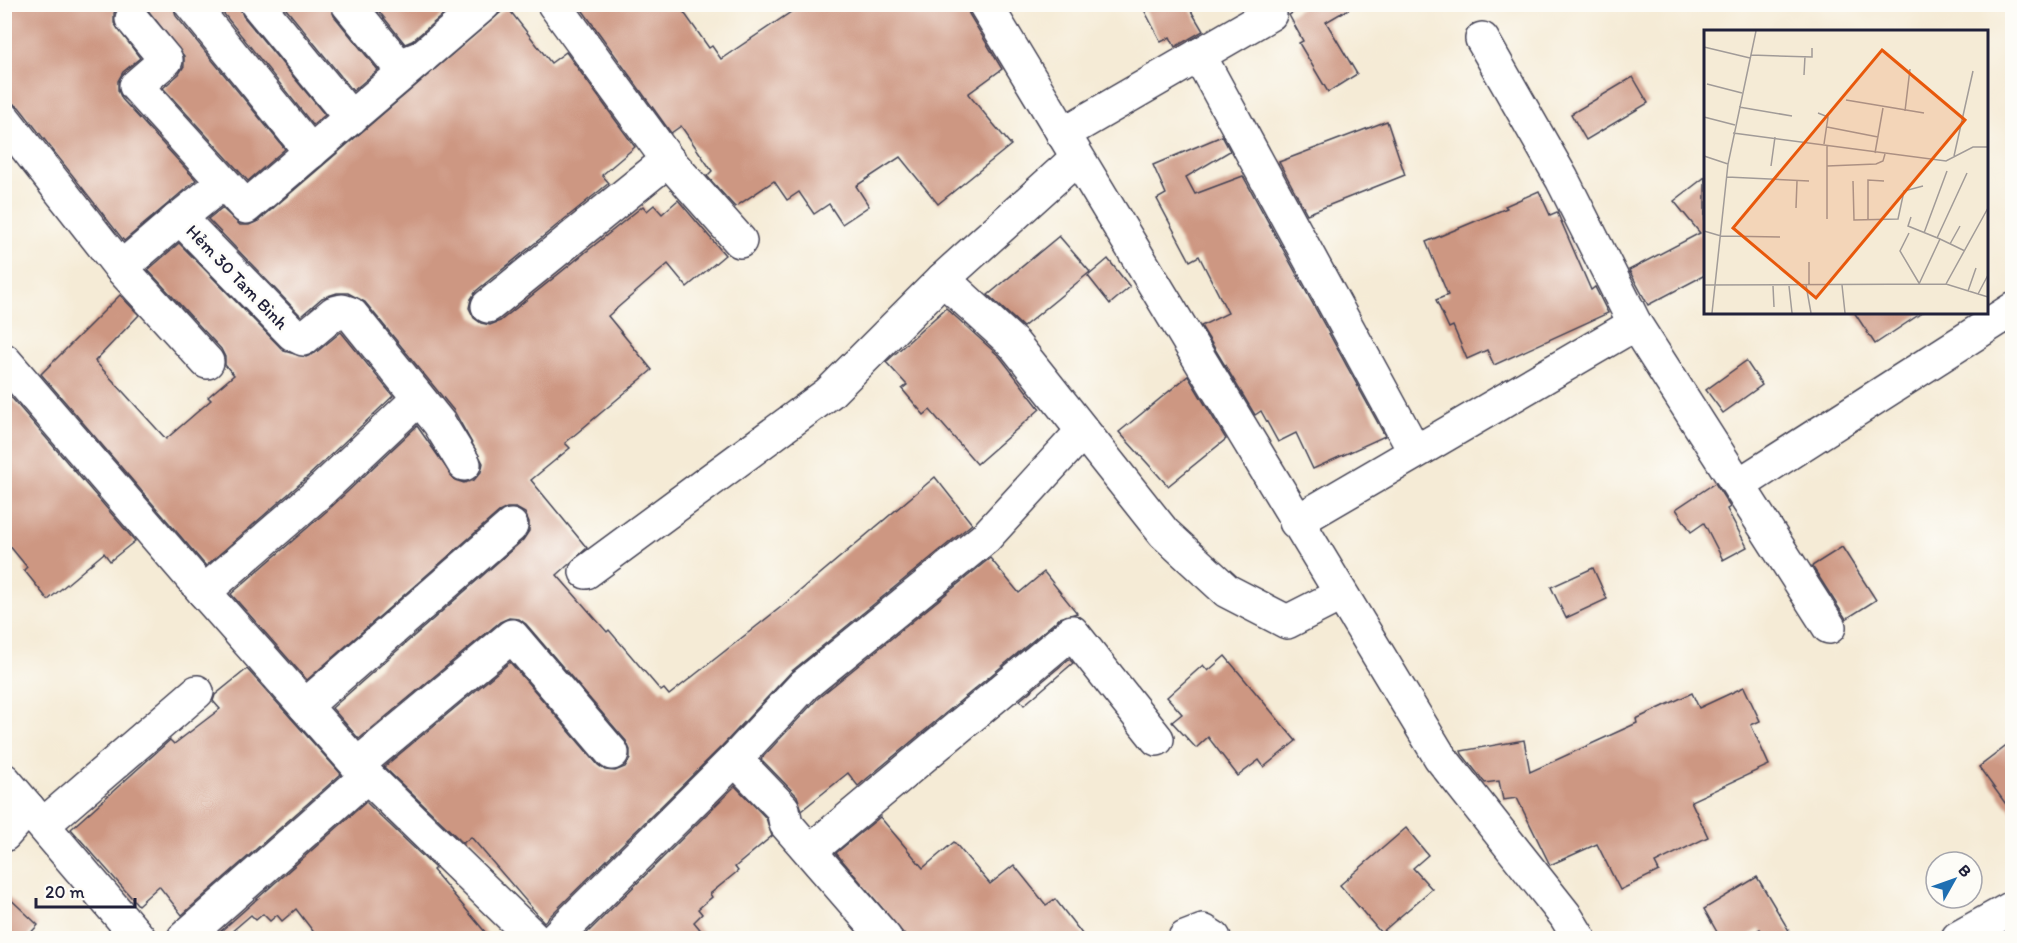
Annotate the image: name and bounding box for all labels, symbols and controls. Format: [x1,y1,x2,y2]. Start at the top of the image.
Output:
inset map [1704,30,1987,314]
street label: Hẻm 30 Tam Bình [181,220,293,334]
north arrow [1924,850,1984,910]
text: B [1955,861,1976,881]
scale bar [36,871,135,909]
text: 20 m [45,881,85,903]

